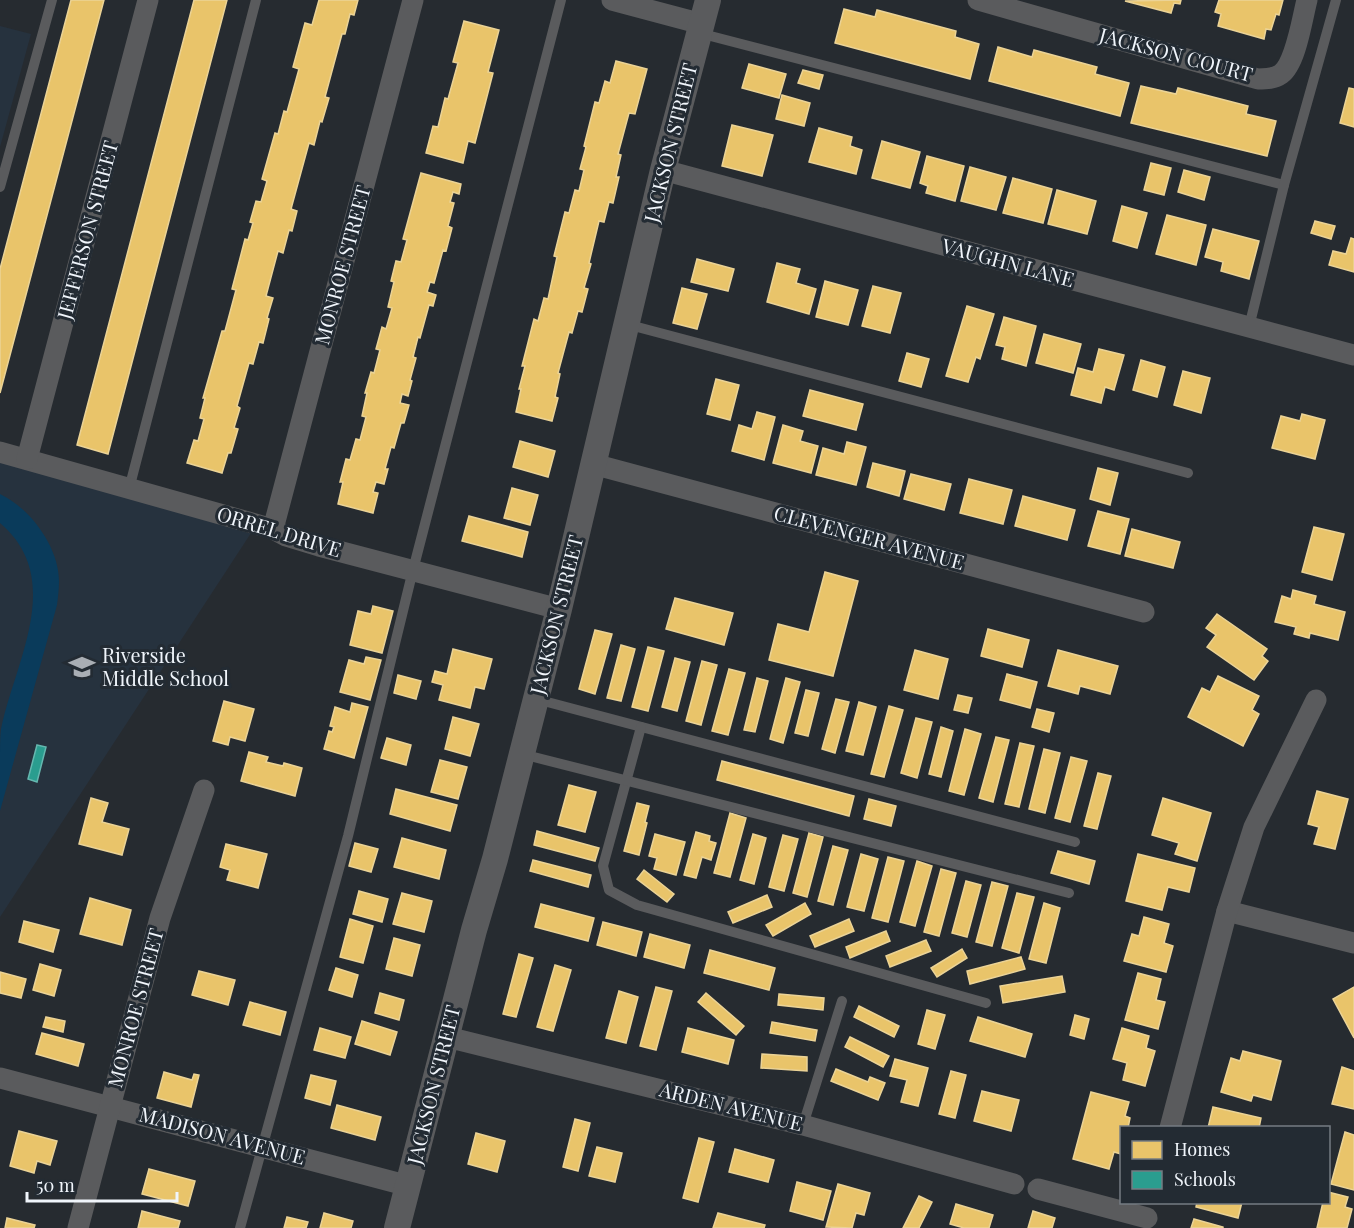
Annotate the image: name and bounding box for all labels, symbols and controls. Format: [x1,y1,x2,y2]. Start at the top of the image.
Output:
street label: JACKSON COURT [1096,20,1256,87]
street label: JACKSON STREET [636,60,702,226]
street label: JEFFERSON STREET [49,137,123,323]
street label: MONROE STREET [307,182,376,347]
street label: VAUGHN LANE [938,231,1078,292]
street label: CLEVENGER AVENUE [771,498,968,575]
street label: ORREL DRIVE [214,499,345,562]
street label: JACKSON STREET [522,532,588,698]
place label: Riverside Middle School [102,641,229,691]
school or university icon: Riverside Middle School [67,652,97,682]
street label: MONROE STREET [100,925,169,1090]
street label: JACKSON STREET [399,1002,465,1168]
street label: ARDEN AVENUE [656,1074,806,1136]
street label: MADISON AVENUE [136,1099,308,1170]
legend [1120,1126,1330,1204]
text: Homes [1174,1137,1230,1161]
scale bar [27,1165,177,1203]
text: Schools [1174,1167,1236,1191]
text: 50 m [36,1173,75,1197]

